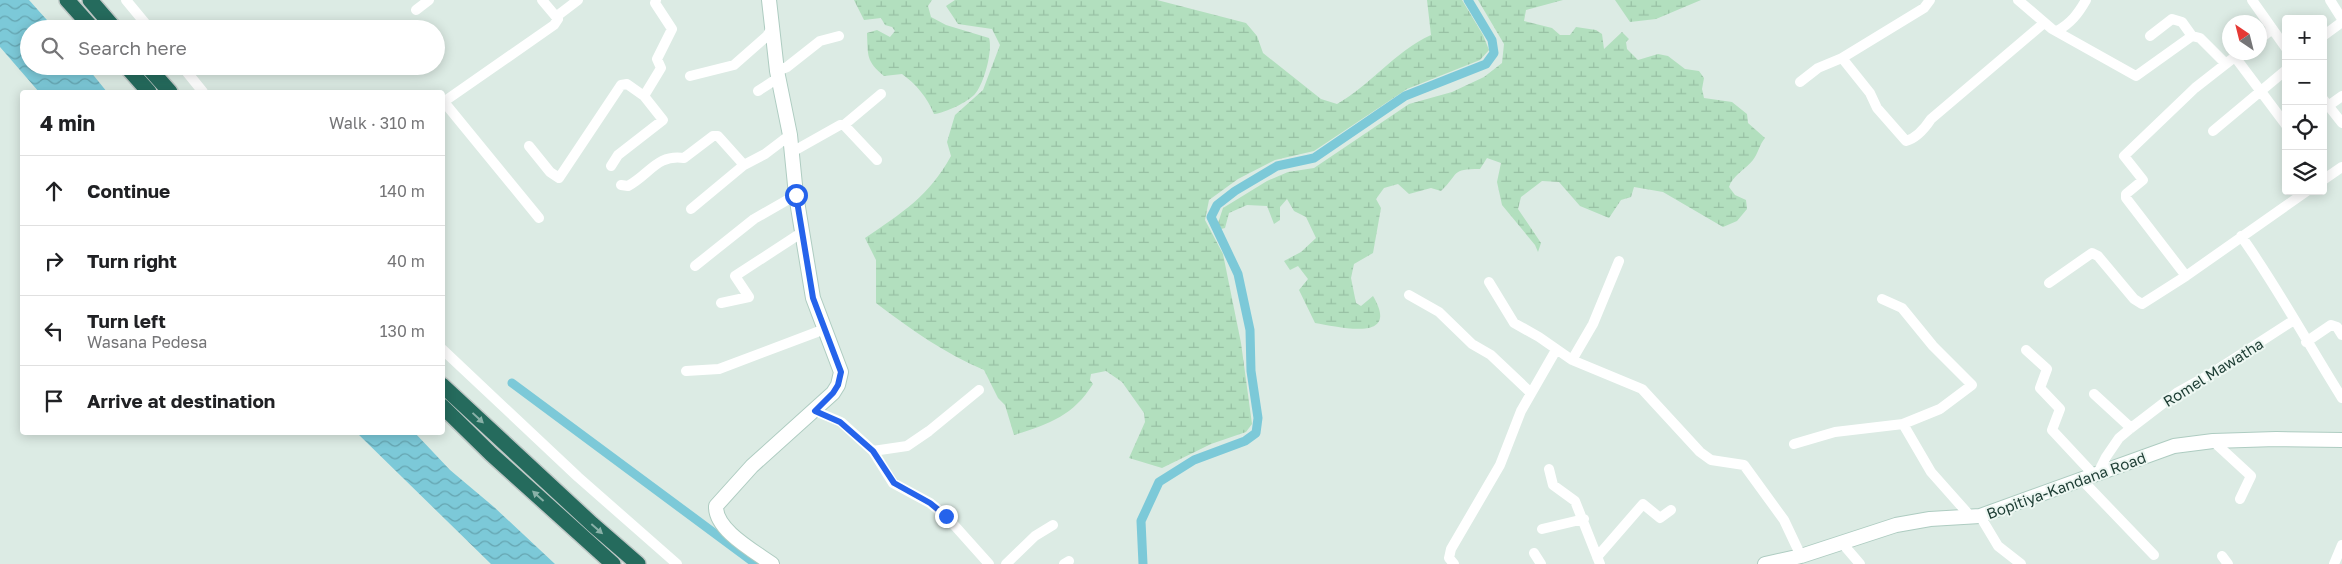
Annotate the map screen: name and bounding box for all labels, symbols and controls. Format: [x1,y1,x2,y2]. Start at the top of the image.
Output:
north arrow [2222,15,2267,60]
map controls [2282,15,2327,195]
button: + [2282,15,2327,60]
search box [20,20,445,75]
icon: search [38,34,66,62]
text: Search here [78,36,187,59]
button: − [2282,60,2327,105]
button: locate [2282,105,2327,150]
text: 4 min [40,110,95,136]
text: Walk · 310 m [329,113,425,133]
button: layers [2282,150,2327,195]
icon: ahead [40,177,68,205]
text: Continue [87,179,170,202]
text: 140 m [379,181,425,201]
route start [785,184,808,207]
icon: right [40,247,68,275]
text: Turn right [87,249,177,272]
text: 40 m [387,251,425,271]
text: Turn left [87,309,166,332]
icon: left [40,317,68,345]
text: 130 m [380,321,425,341]
text: Wasana Pedesa [87,332,207,352]
street label: Romel Mawatha [2160,334,2266,410]
icon: arrive [40,387,68,415]
text: Arrive at destination [87,389,275,412]
one-way arrow [472,412,484,424]
street label: Bopitiya-Kandana Road [1984,448,2148,522]
one-way arrow [533,490,545,502]
route end [935,505,958,528]
one-way arrow [591,523,604,534]

